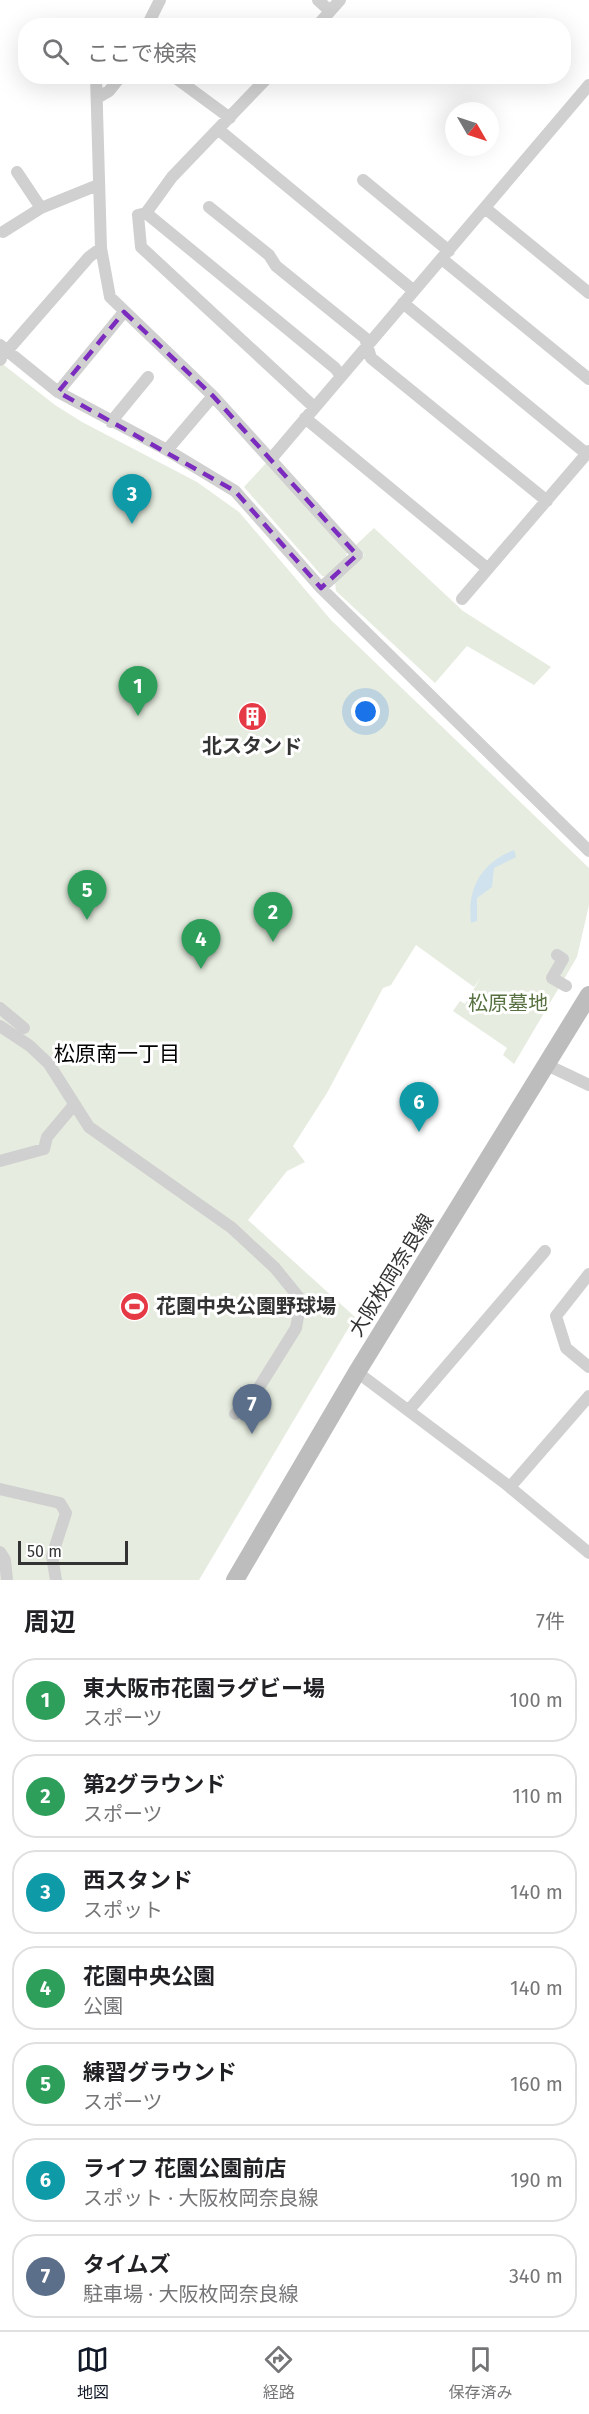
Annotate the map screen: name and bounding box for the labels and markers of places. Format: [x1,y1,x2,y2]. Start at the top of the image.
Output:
pin: 3 [112,474,152,524]
pin: 1 [118,666,158,716]
building icon: 北スタンド [236,700,268,732]
place label: 北スタンド [202,734,302,758]
pin: 5 [68,870,106,920]
pin: 2 [254,892,292,942]
pin: 4 [182,920,220,969]
pin: 6 [400,1082,438,1132]
sports icon: 花園中央公園野球場 [119,1290,151,1322]
place label: 花園中央公園野球場 [156,1294,336,1318]
pin: 7 [232,1384,272,1434]

